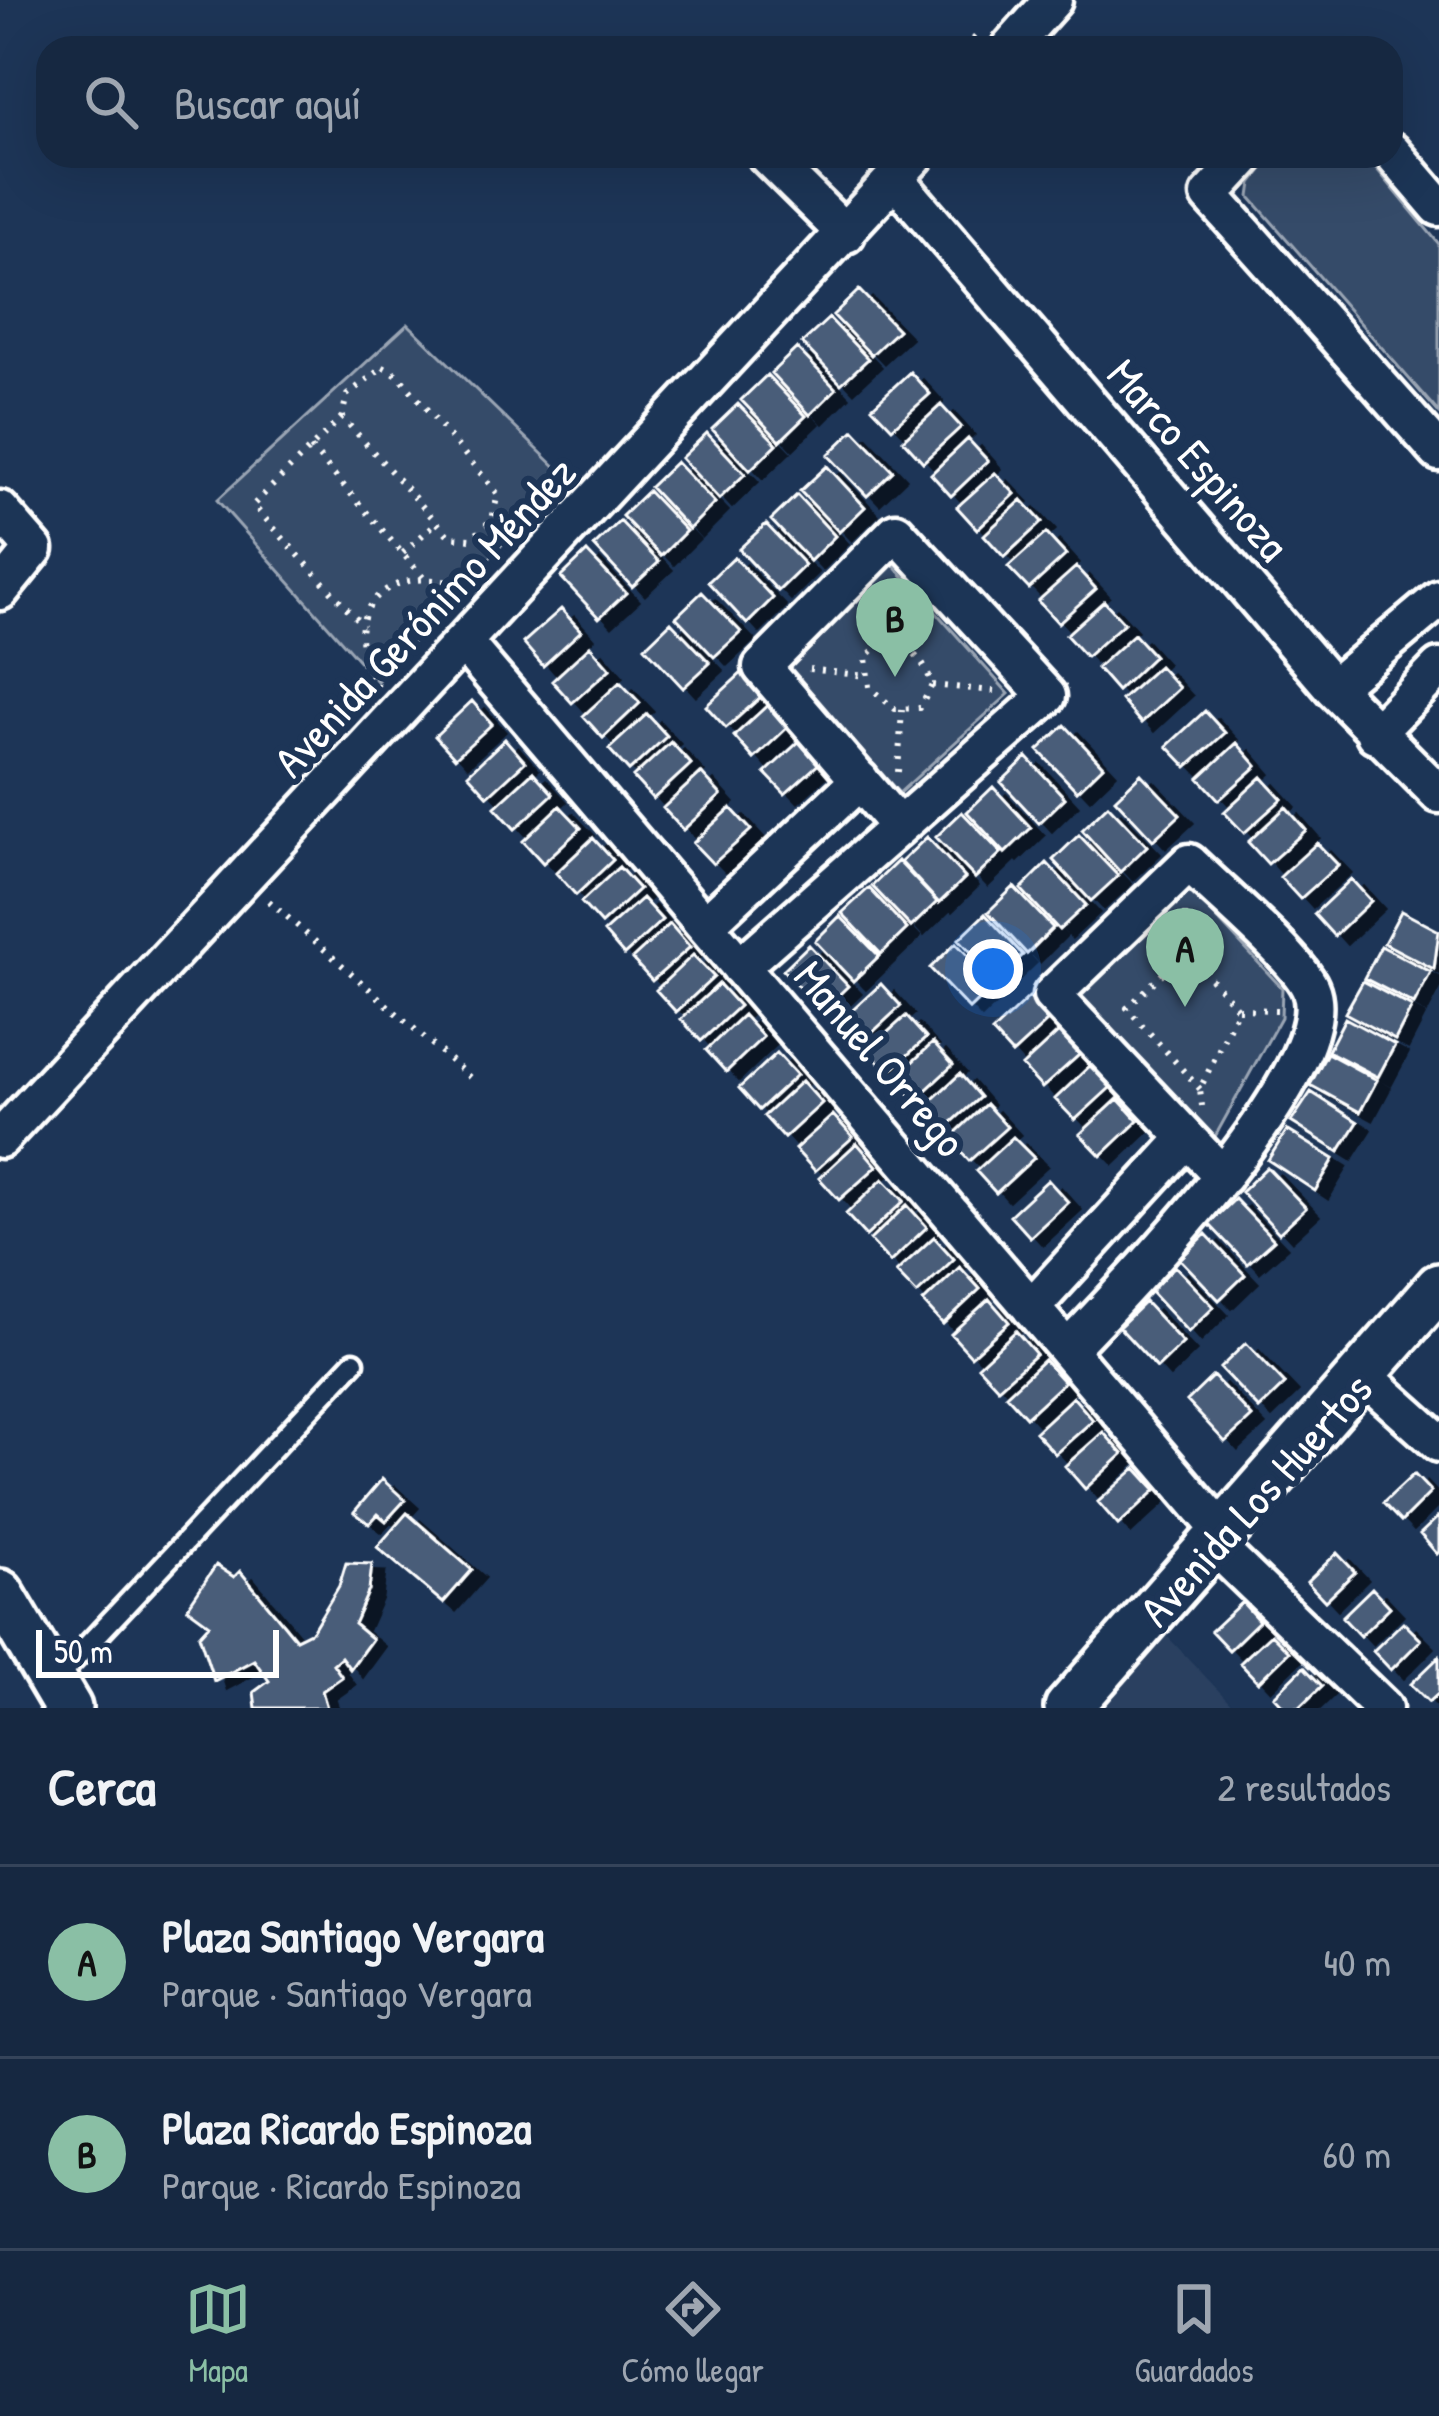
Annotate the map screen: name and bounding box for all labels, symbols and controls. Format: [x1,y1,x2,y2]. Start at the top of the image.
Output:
search box [36,36,1403,168]
icon: search [78,69,144,135]
text: Buscar aquí [174,72,361,133]
street label: Marco Espinoza [1094,345,1304,573]
street label: Avenida Gerónimo Méndez [259,442,589,790]
pin: B [856,578,934,677]
pin: A [1146,908,1224,1007]
your location [963,939,1023,999]
street label: Manuel Orrego [781,947,981,1169]
street label: Avenida Los Huertos [1125,1359,1385,1639]
scale bar [36,1624,279,1677]
text: 50 m [54,1629,113,1673]
text: Cerca [48,1752,156,1821]
text: 2 resultados [1218,1760,1391,1813]
text: Plaza Santiago Vergara [162,1905,544,1966]
text: A [77,1935,97,1988]
text: 40 m [1323,1935,1391,1988]
text: Parque · Santiago Vergara [162,1966,532,2019]
text: Plaza Ricardo Espinoza [162,2097,531,2158]
text: B [77,2127,97,2180]
text: 60 m [1322,2127,1391,2180]
text: Parque · Ricardo Espinoza [162,2158,521,2211]
tab: Mapa [185,2276,251,2392]
tab: Cómo llegar [622,2276,764,2392]
tab: Guardados [1134,2276,1254,2392]

